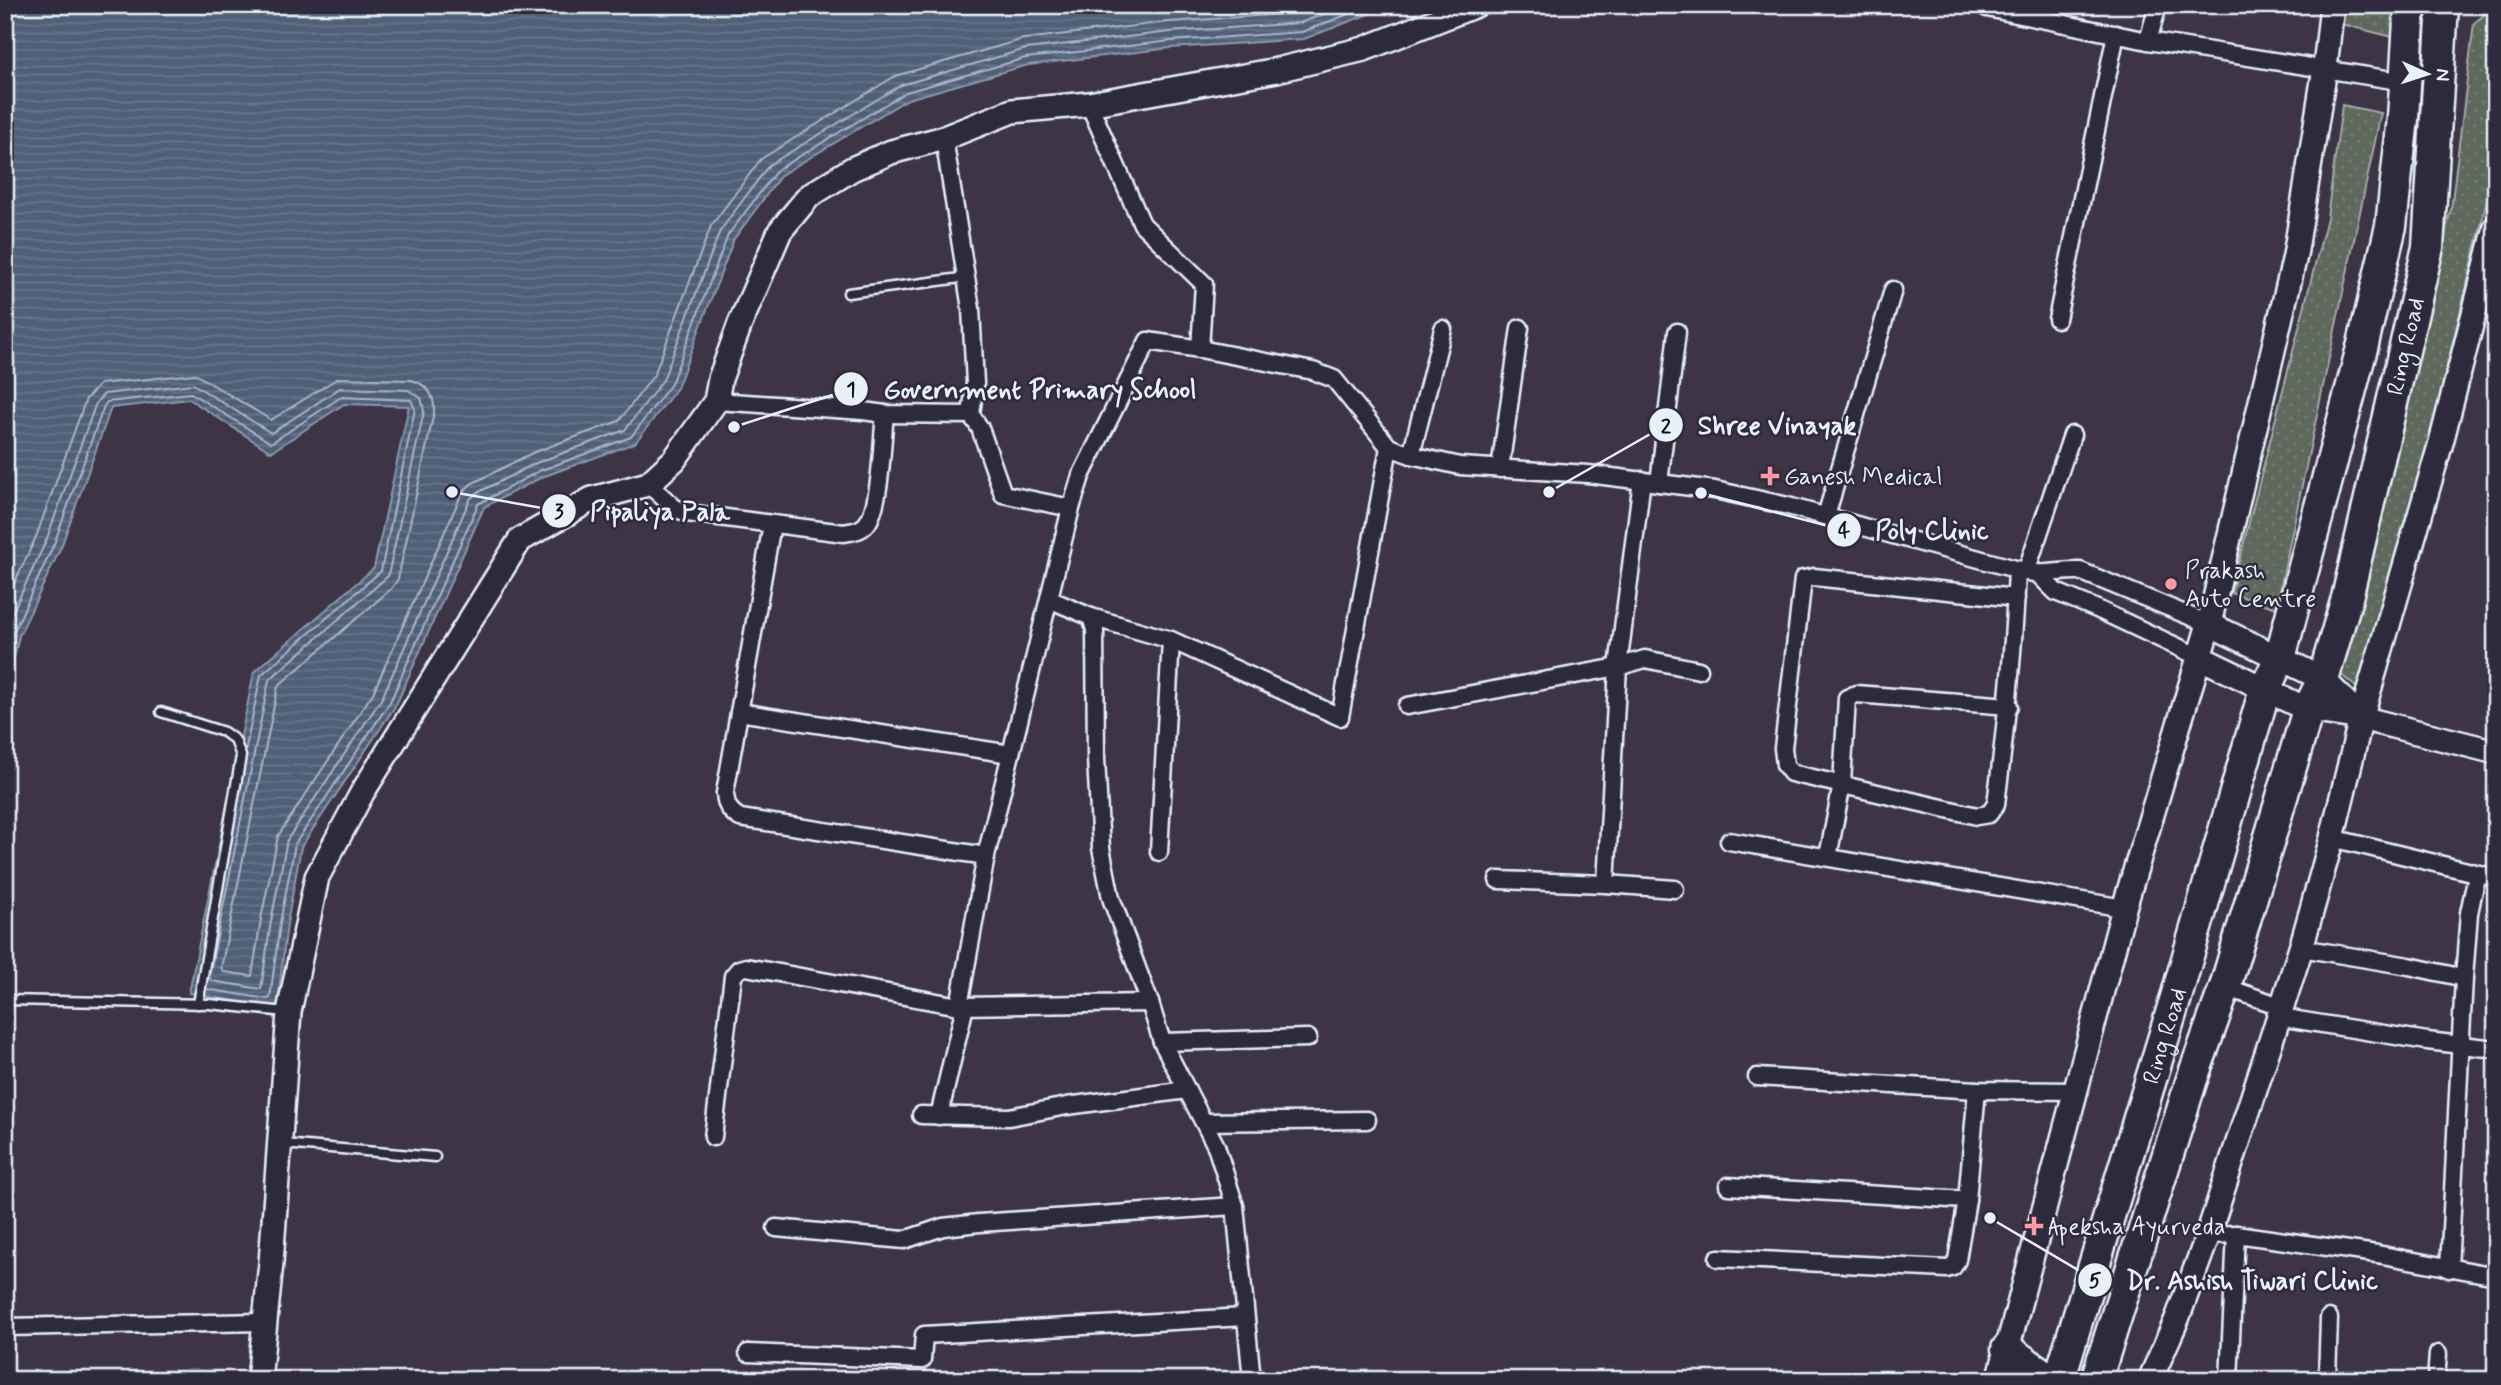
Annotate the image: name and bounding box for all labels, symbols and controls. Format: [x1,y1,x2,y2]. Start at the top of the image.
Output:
north arrow [2392,38,2462,108]
text: N [2430,68,2455,82]
street label: Ring Road [2380,295,2433,399]
callout: Government Primary School [833,365,1213,412]
text: Government Primary School [883,374,1197,408]
text: 1 [846,376,856,404]
callout: Shree Vinayak [1648,402,1872,449]
text: Shree Vinayak [1698,410,1856,444]
text: 2 [1661,413,1672,441]
place label: Ganesh Medical [1784,462,1942,493]
marker: Ganesh Medical [1762,468,1778,484]
callout: Pipaliya Pala [542,487,743,534]
text: Pipaliya Pala [590,496,731,530]
text: 3 [554,498,564,526]
callout: Poly Clinic [1827,506,2003,553]
text: Poly Clinic [1875,515,1989,549]
text: 4 [1838,517,1851,545]
place label: Prakash Auto Centre [2185,556,2316,615]
marker: Prakash Auto Centre [2163,576,2179,592]
street label: Ring Road [2136,984,2195,1088]
place label: Apeksha Ayurveda [2048,1212,2225,1246]
marker: Apeksha Ayurveda [2026,1218,2042,1234]
callout: Dr. Ashish Tiwari Clinic [2077,1256,2392,1303]
text: Dr. Ashish Tiwari Clinic [2126,1265,2378,1299]
text: 5 [2089,1267,2102,1295]

